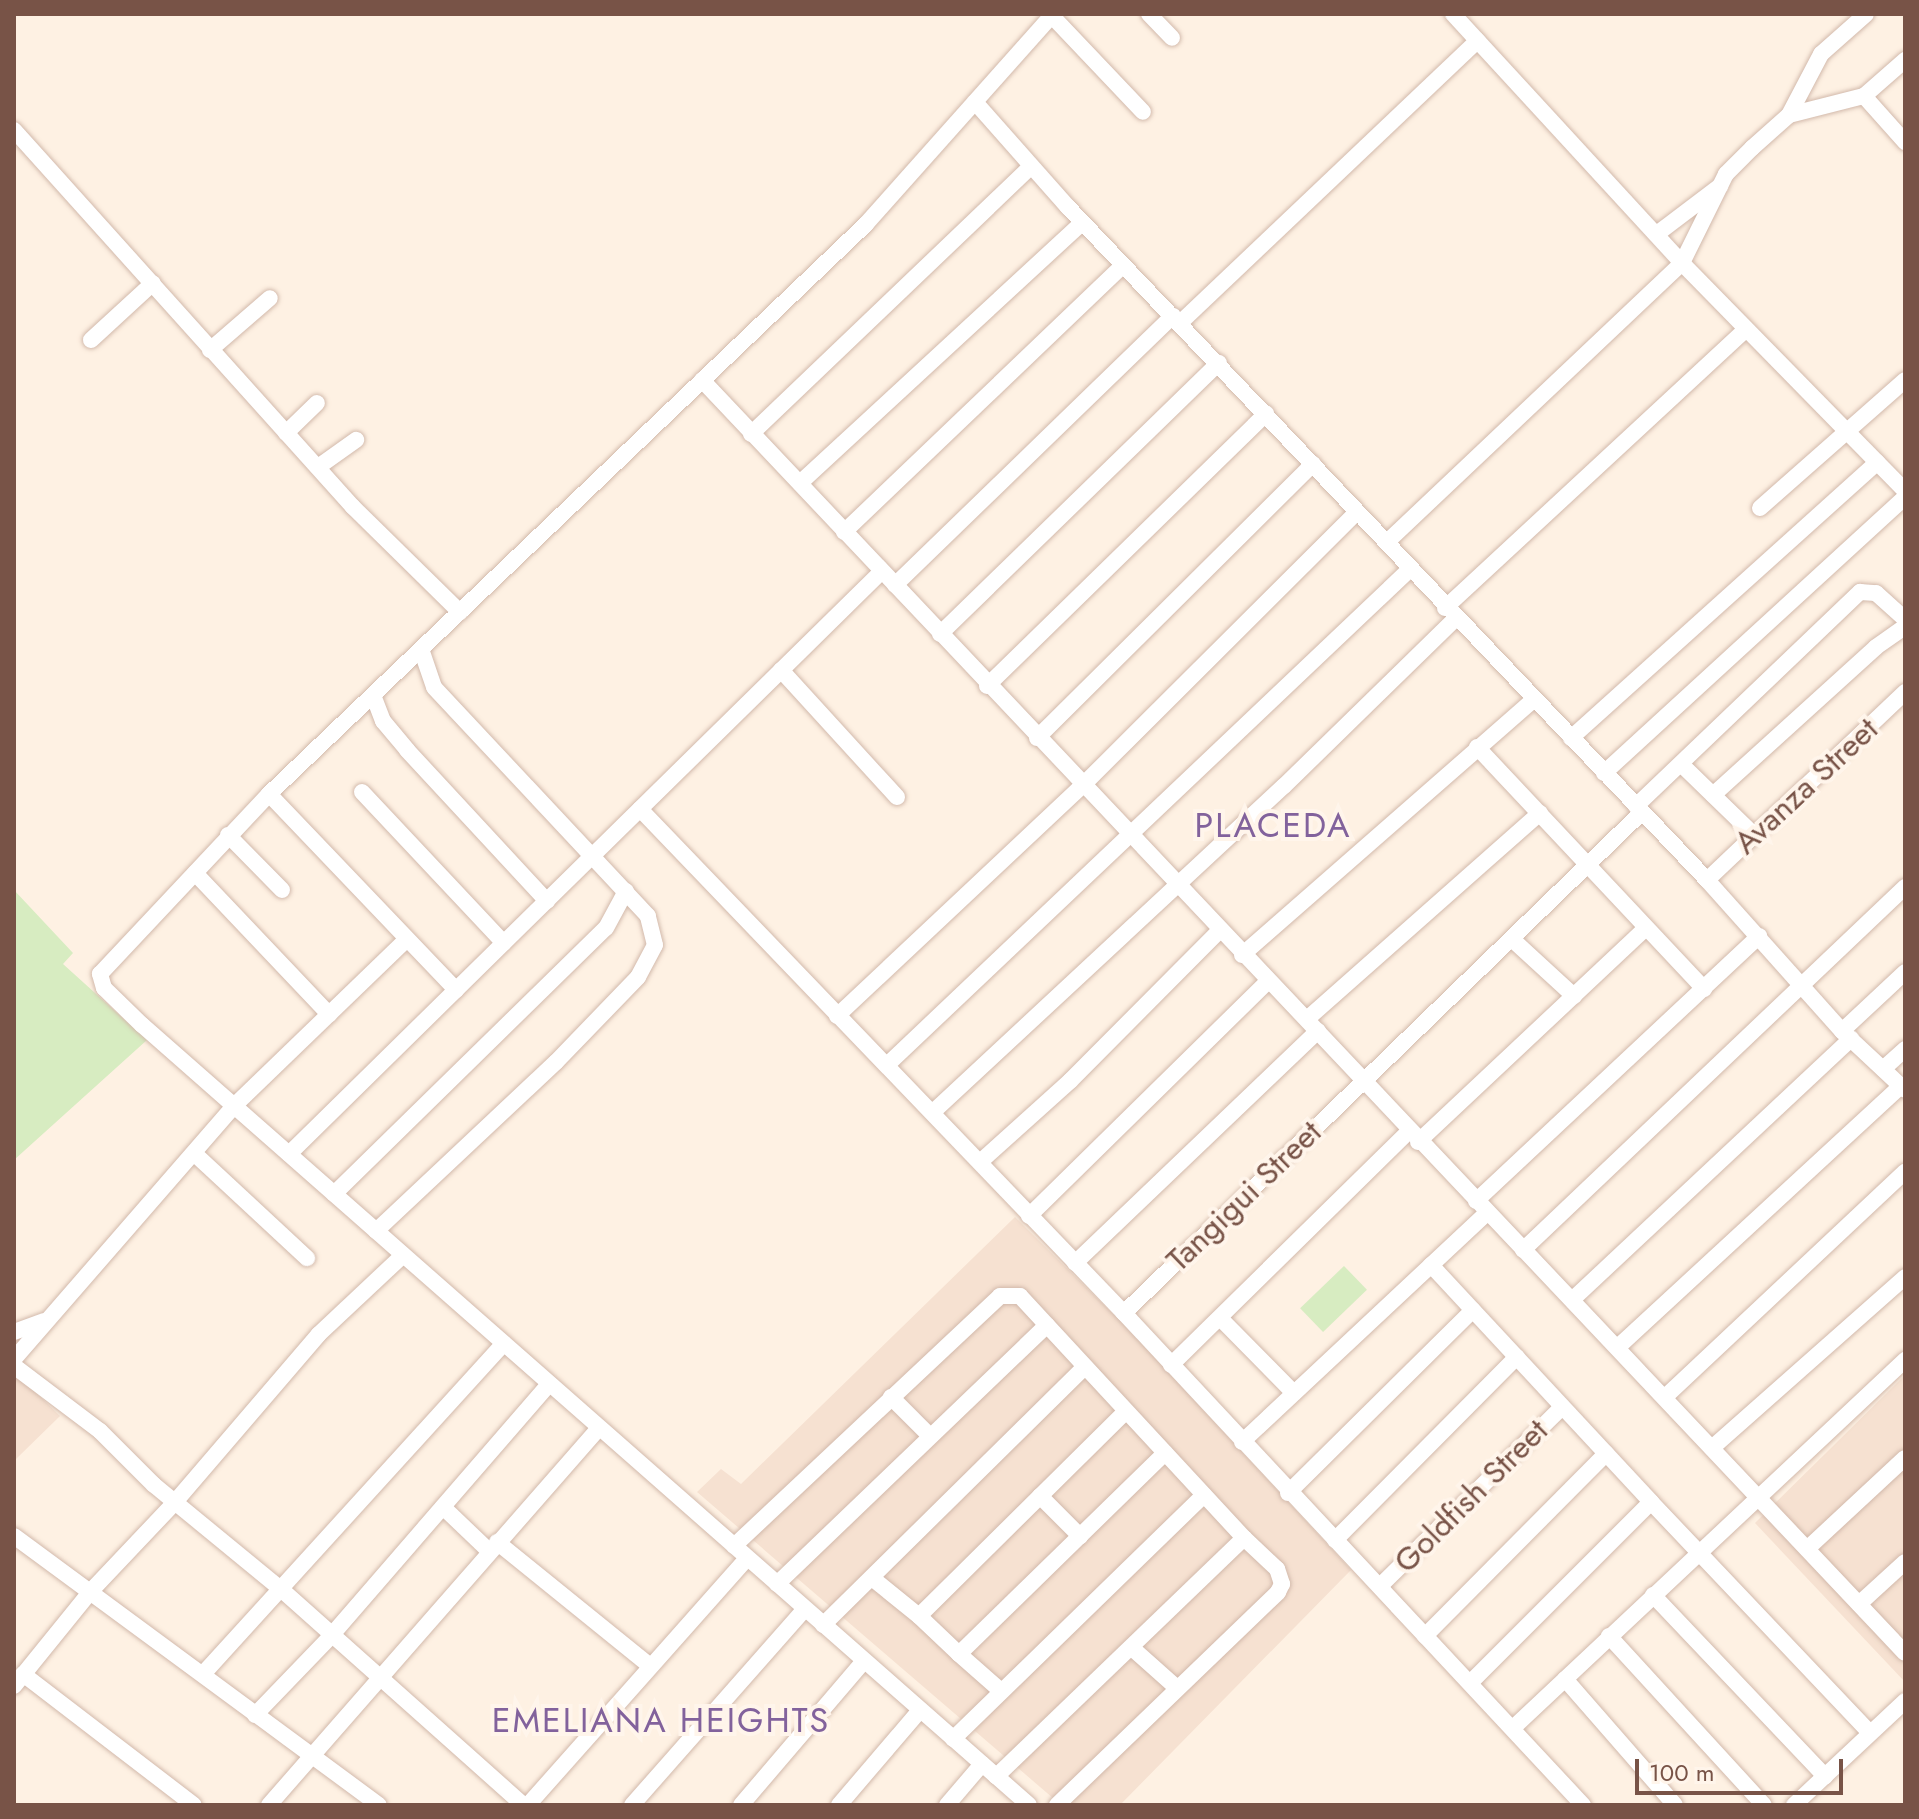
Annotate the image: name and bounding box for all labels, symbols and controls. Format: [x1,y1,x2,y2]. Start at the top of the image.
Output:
street label: Avanza Street [1726,710,1886,862]
district label: PLACEDA [1195,806,1351,846]
street label: Tangigui Street [1159,1113,1329,1279]
street label: Goldfish Street [1386,1411,1556,1581]
district label: EMELIANA HEIGHTS [492,1701,830,1741]
scale bar [1639,1743,1847,1793]
text: 100 m [1649,1755,1715,1790]

